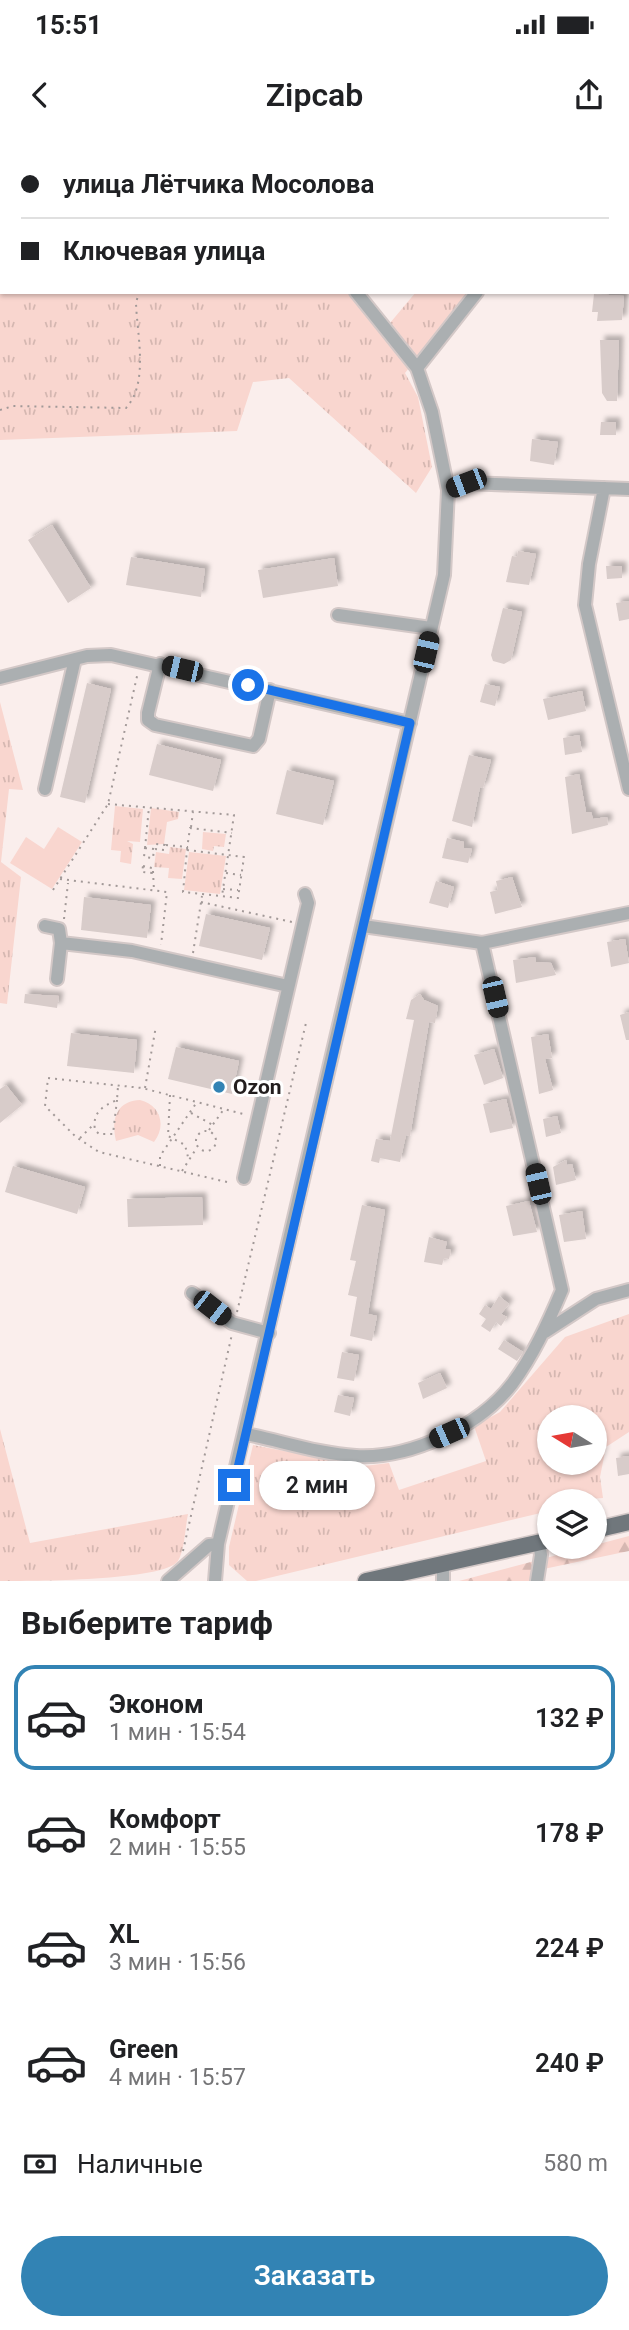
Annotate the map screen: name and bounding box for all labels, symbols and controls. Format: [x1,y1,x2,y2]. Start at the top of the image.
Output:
text: 15:51 [35,10,102,40]
icon: back [21,76,59,114]
text: Zipcab [266,76,363,114]
icon: share [570,76,608,114]
text: улица Лётчика Мосолова [63,169,374,199]
text: Ключевая улица [63,236,265,266]
car [443,466,490,500]
car [412,629,441,675]
car [160,654,205,684]
route start [232,669,264,701]
car [481,974,510,1020]
place label: Ozon [233,1075,282,1099]
marker: Ozon [211,1079,227,1095]
car [524,1161,553,1207]
car [189,1287,236,1329]
north arrow [537,1405,607,1475]
map controls [537,1405,607,1559]
car [426,1415,473,1451]
callout: 2 мин [258,1460,374,1510]
route end [218,1469,250,1501]
text: 2 мин [286,1472,348,1499]
button: layers [537,1489,607,1559]
text: Выберите тариф [21,1604,273,1642]
icon: car [25,1686,88,1749]
text: Эконом [109,1689,204,1719]
text: 132 ₽ [535,1703,604,1733]
text: 1 мин · 15:54 [109,1719,246,1746]
icon: car [25,1801,88,1864]
text: Комфорт [109,1804,221,1834]
text: 178 ₽ [535,1818,604,1848]
text: 2 мин · 15:55 [109,1834,246,1861]
icon: car [25,1916,88,1979]
text: XL [109,1919,140,1949]
text: 224 ₽ [535,1933,604,1963]
text: 3 мин · 15:56 [109,1949,246,1976]
icon: car [25,2031,88,2094]
text: Green [109,2034,179,2064]
text: 240 ₽ [535,2048,604,2078]
text: 4 мин · 15:57 [109,2064,246,2091]
icon: cash [21,2145,59,2183]
text: Наличные [77,2149,203,2179]
text: 580 m [543,2150,608,2177]
button: Заказать [21,2236,608,2316]

